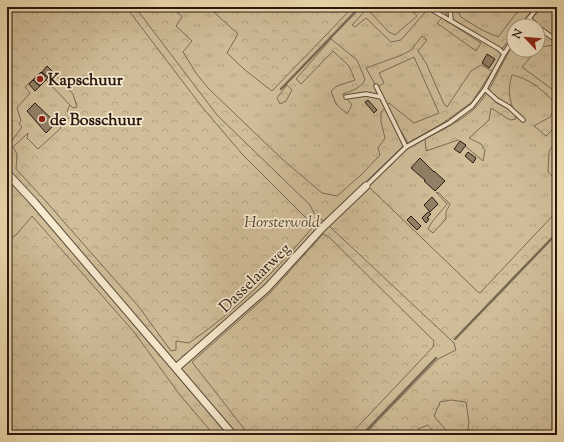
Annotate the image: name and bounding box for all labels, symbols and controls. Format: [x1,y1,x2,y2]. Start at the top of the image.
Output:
north arrow [506,18,546,58]
text: N [508,26,527,42]
place label: Kapschuur [48,70,124,93]
marker: Kapschuur [35,74,45,84]
place label: de Bosschuur [50,110,143,133]
marker: de Bosschuur [37,114,47,124]
park label: Horsterwold [244,212,320,235]
street label: Dasselaarweg [215,239,297,319]

